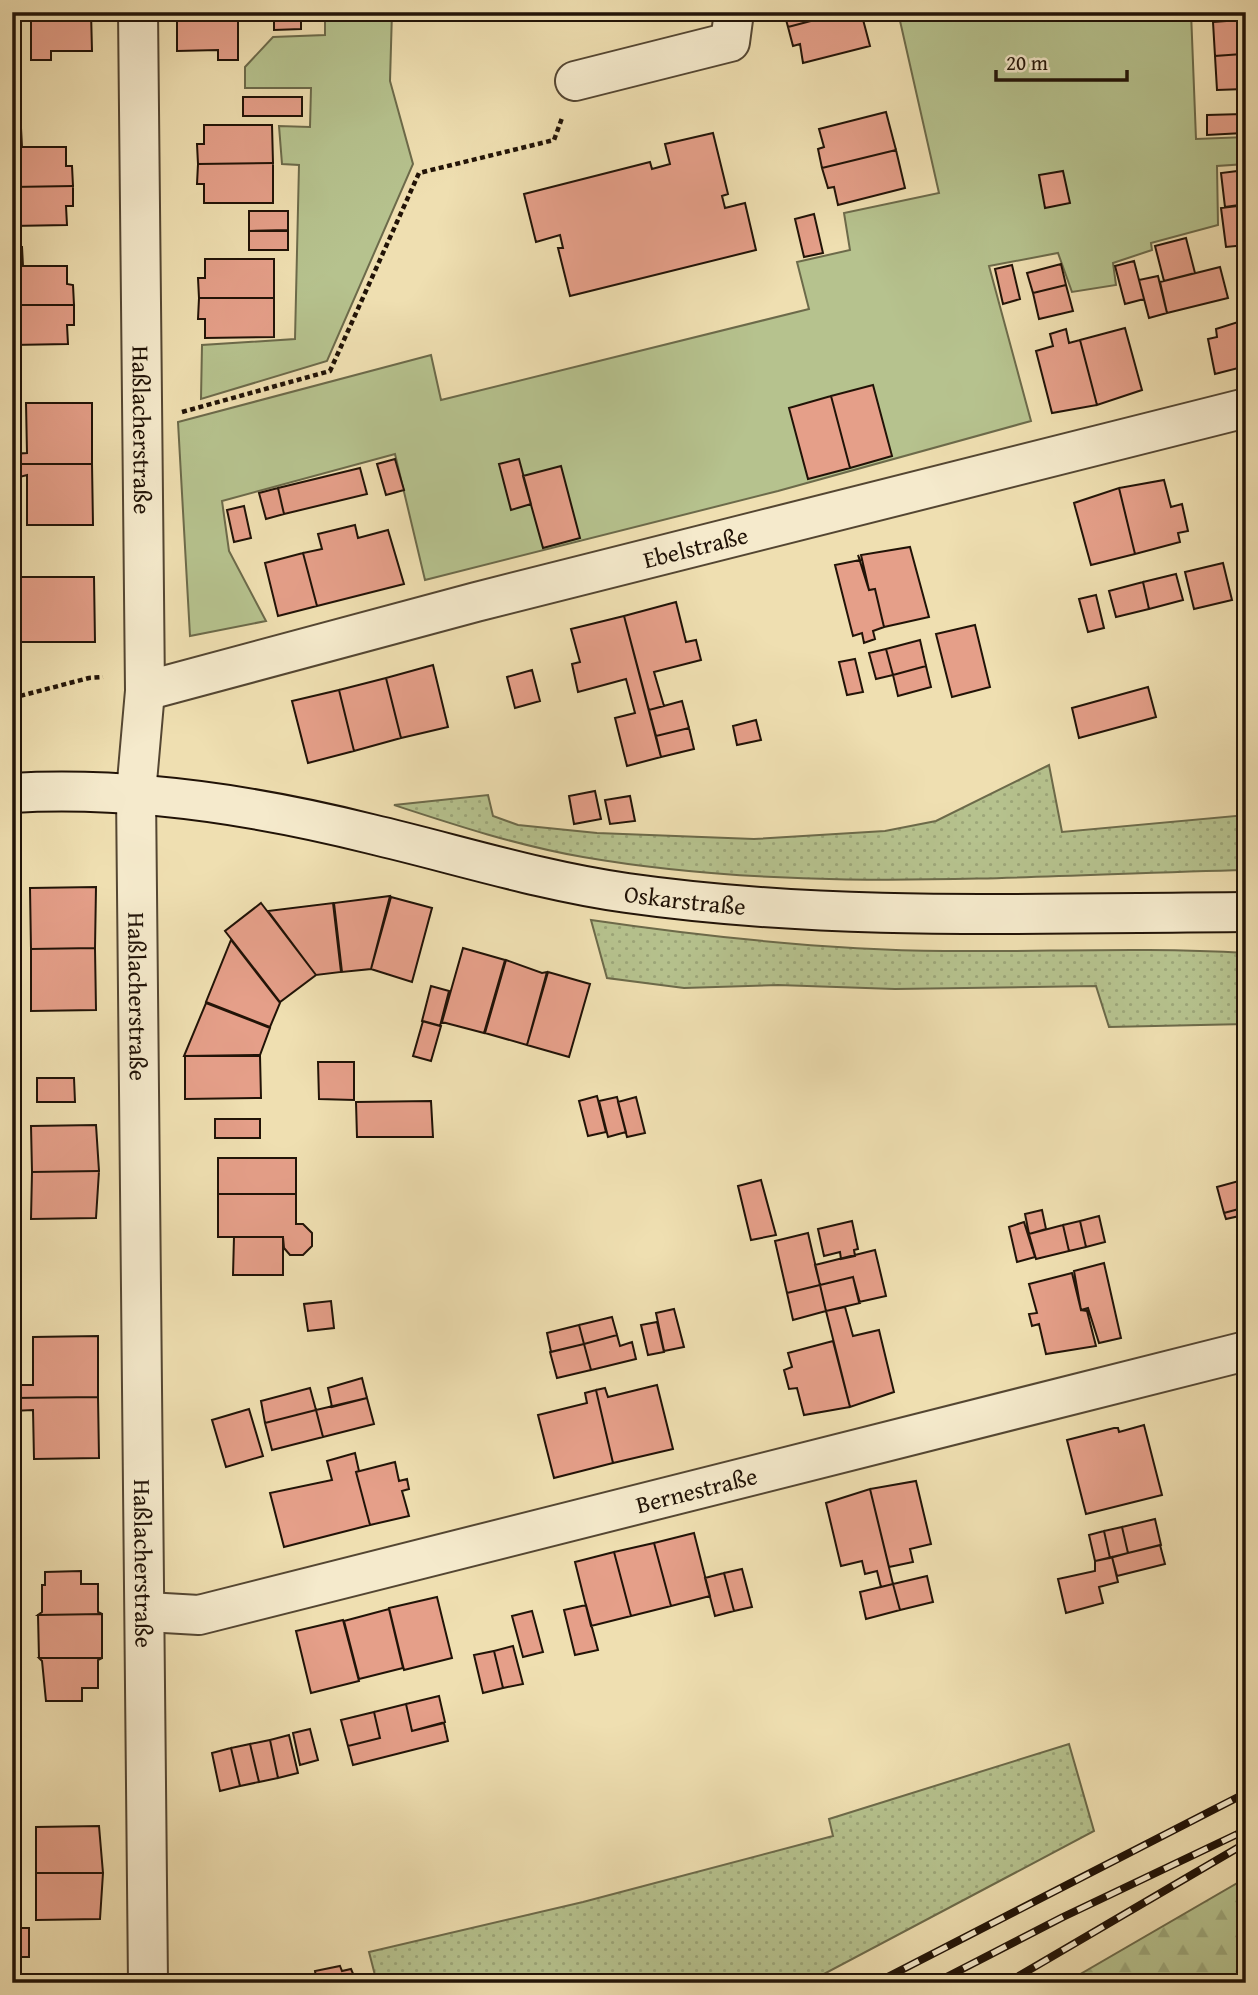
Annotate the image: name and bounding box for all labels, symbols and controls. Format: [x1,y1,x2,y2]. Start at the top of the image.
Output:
scale bar [996,38,1127,82]
text: 20 m [1006,47,1048,78]
street label: Haßlacherstraße [124,345,161,515]
street label: Ebelstraße [639,517,752,577]
street label: Oskarstraße [622,875,747,923]
street label: Haßlacherstraße [120,912,156,1081]
street label: Bernestraße [632,1457,761,1522]
street label: Haßlacherstraße [125,1479,162,1648]

